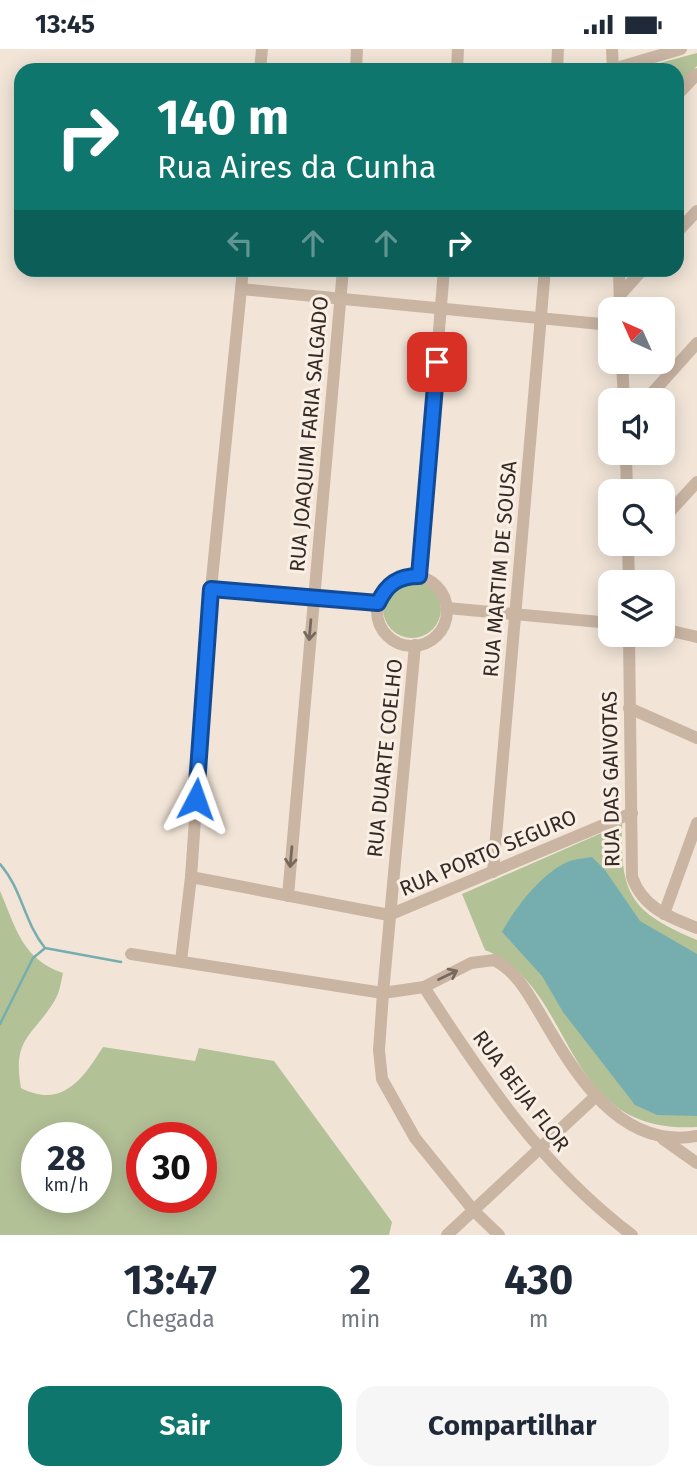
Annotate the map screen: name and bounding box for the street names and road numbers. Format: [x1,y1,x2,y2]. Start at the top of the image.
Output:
street label: RUA JOAQUIM FARIA SALGADO [284,295,334,573]
street label: RUA MARTIM DE SOUSA [478,460,522,678]
street label: RUA DUARTE COELHO [362,657,408,859]
street label: RUA DAS GAIVOTAS [596,691,626,867]
street label: RUA PORTO SEGURO [396,804,580,902]
street label: RUA BEIJA FLOR [467,1025,575,1157]

